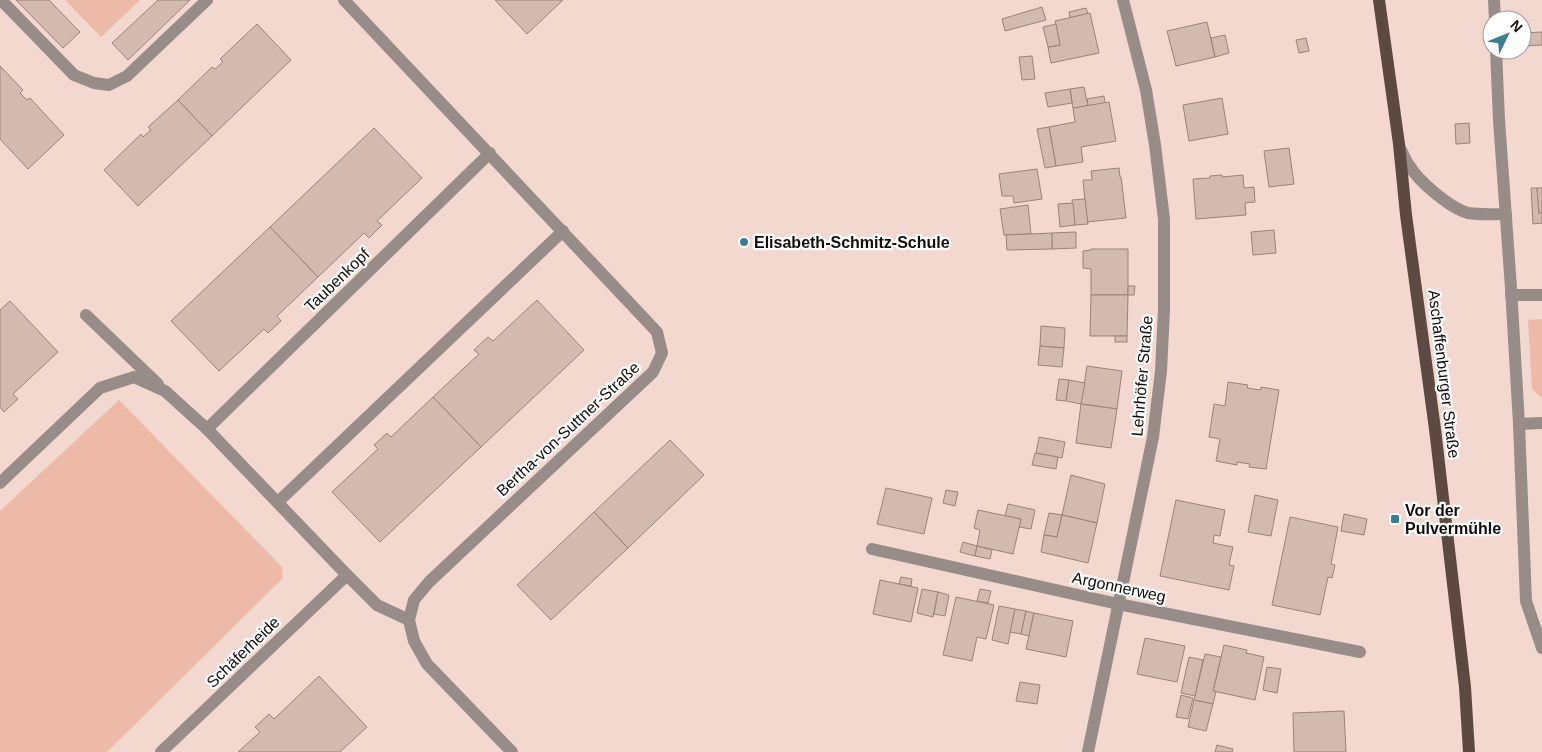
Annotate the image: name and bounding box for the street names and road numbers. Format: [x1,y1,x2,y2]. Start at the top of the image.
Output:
street label: Taubenkopf [301,245,373,315]
street label: Aschaffenburger Straße [1425,289,1463,459]
street label: Lehrhöfer Straße [1128,315,1156,437]
street label: Bertha-von-Suttner-Straße [493,358,643,500]
street label: Argonnerweg [1071,569,1167,605]
street label: Schäferheide [203,613,283,691]

